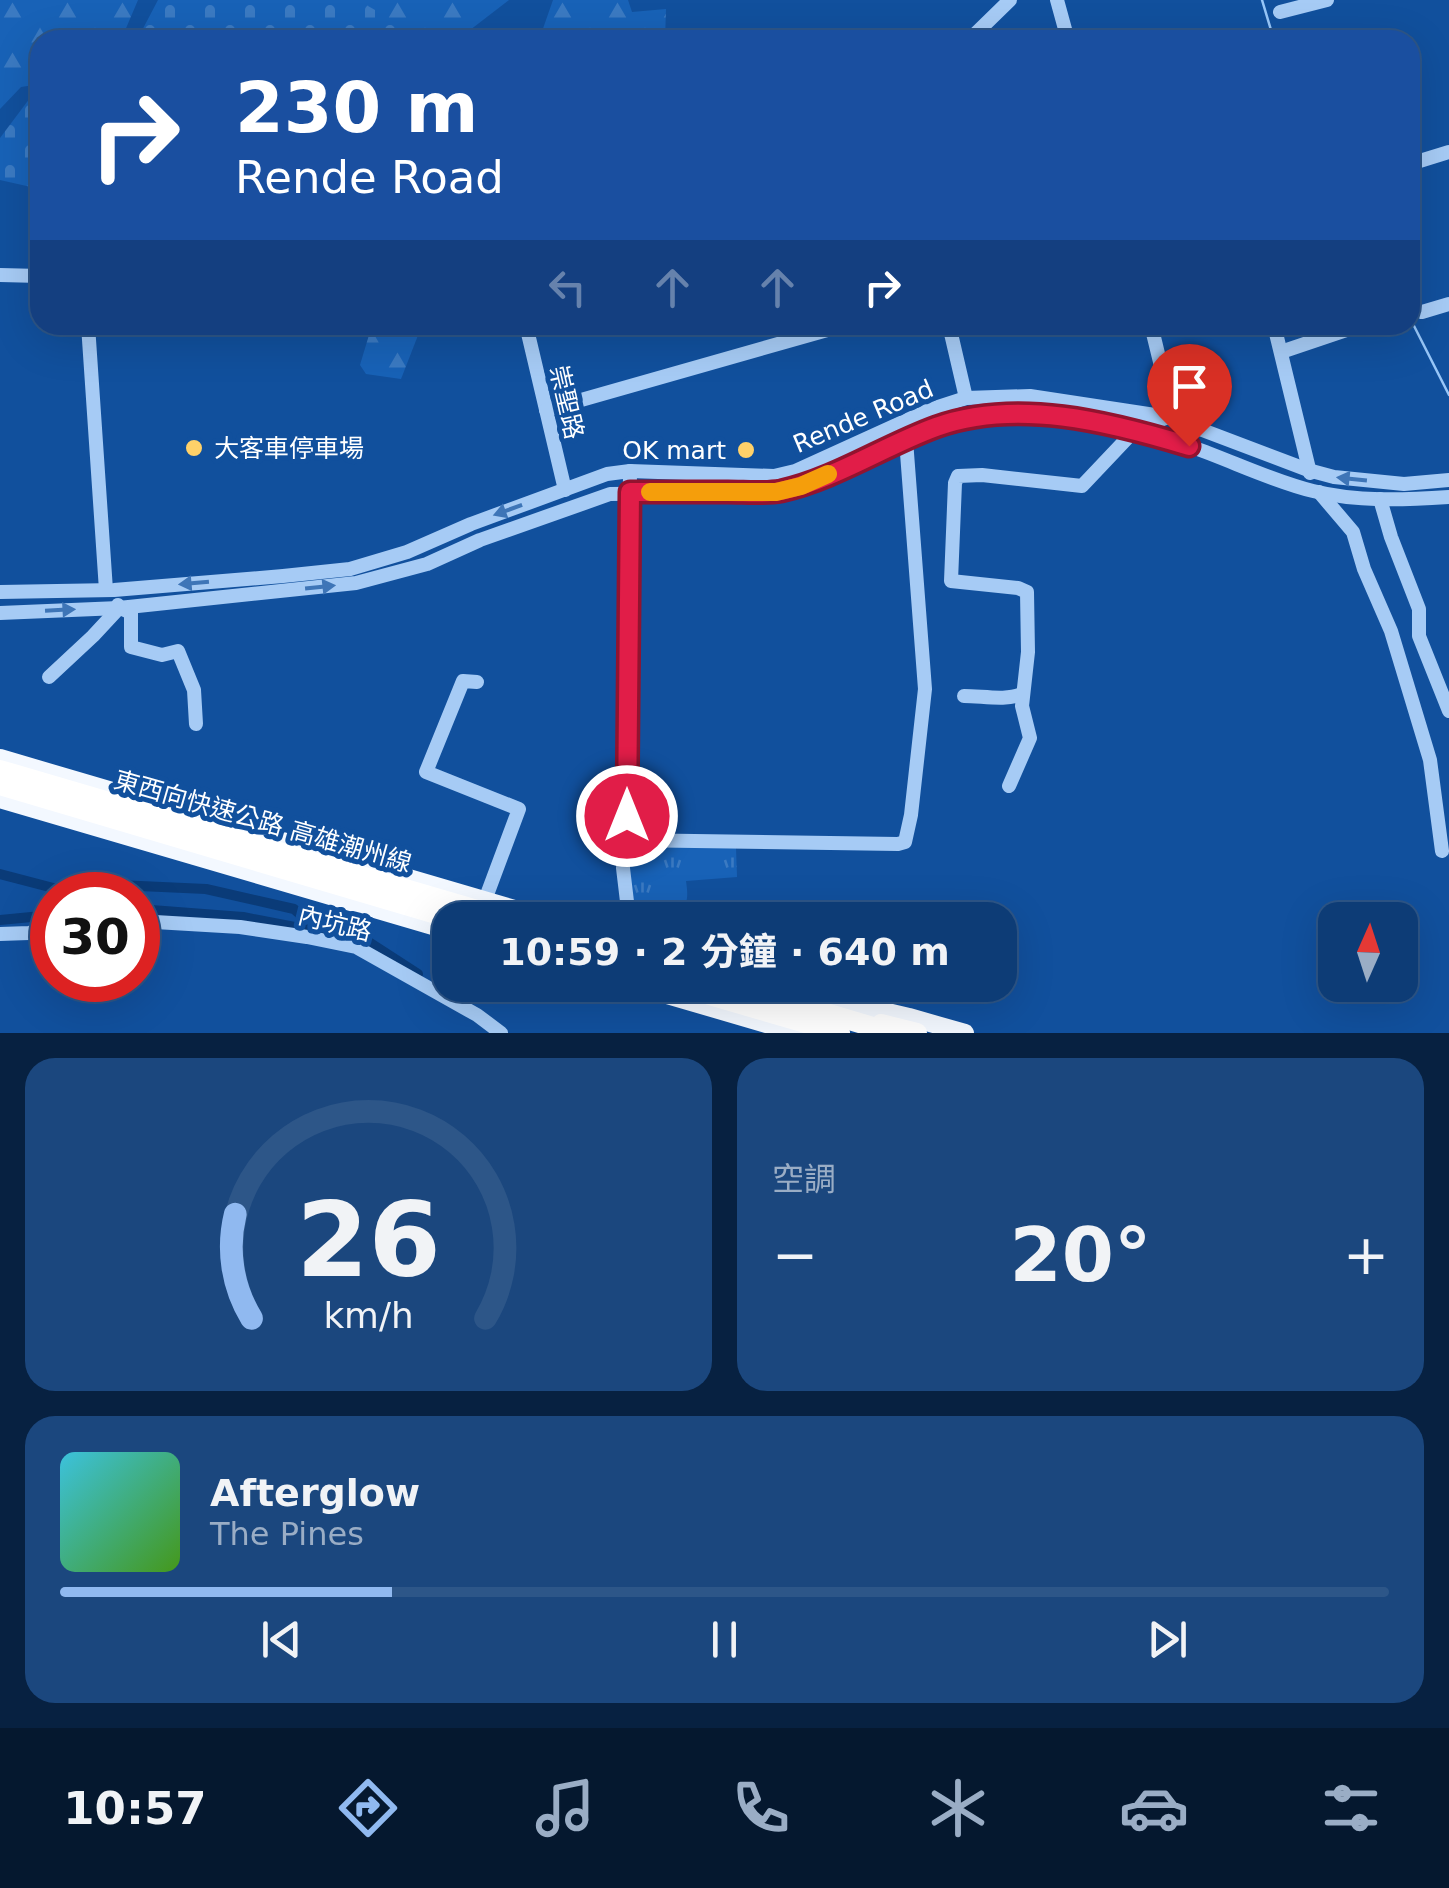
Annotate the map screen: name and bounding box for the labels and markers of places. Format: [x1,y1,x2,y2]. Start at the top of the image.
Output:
pin [1147,344,1232,447]
place label: 大客車停車場 [214,434,364,463]
place label: OK mart [622,436,726,465]
marker: 大客車停車場 [183,437,205,459]
marker: OK mart [735,439,757,461]

